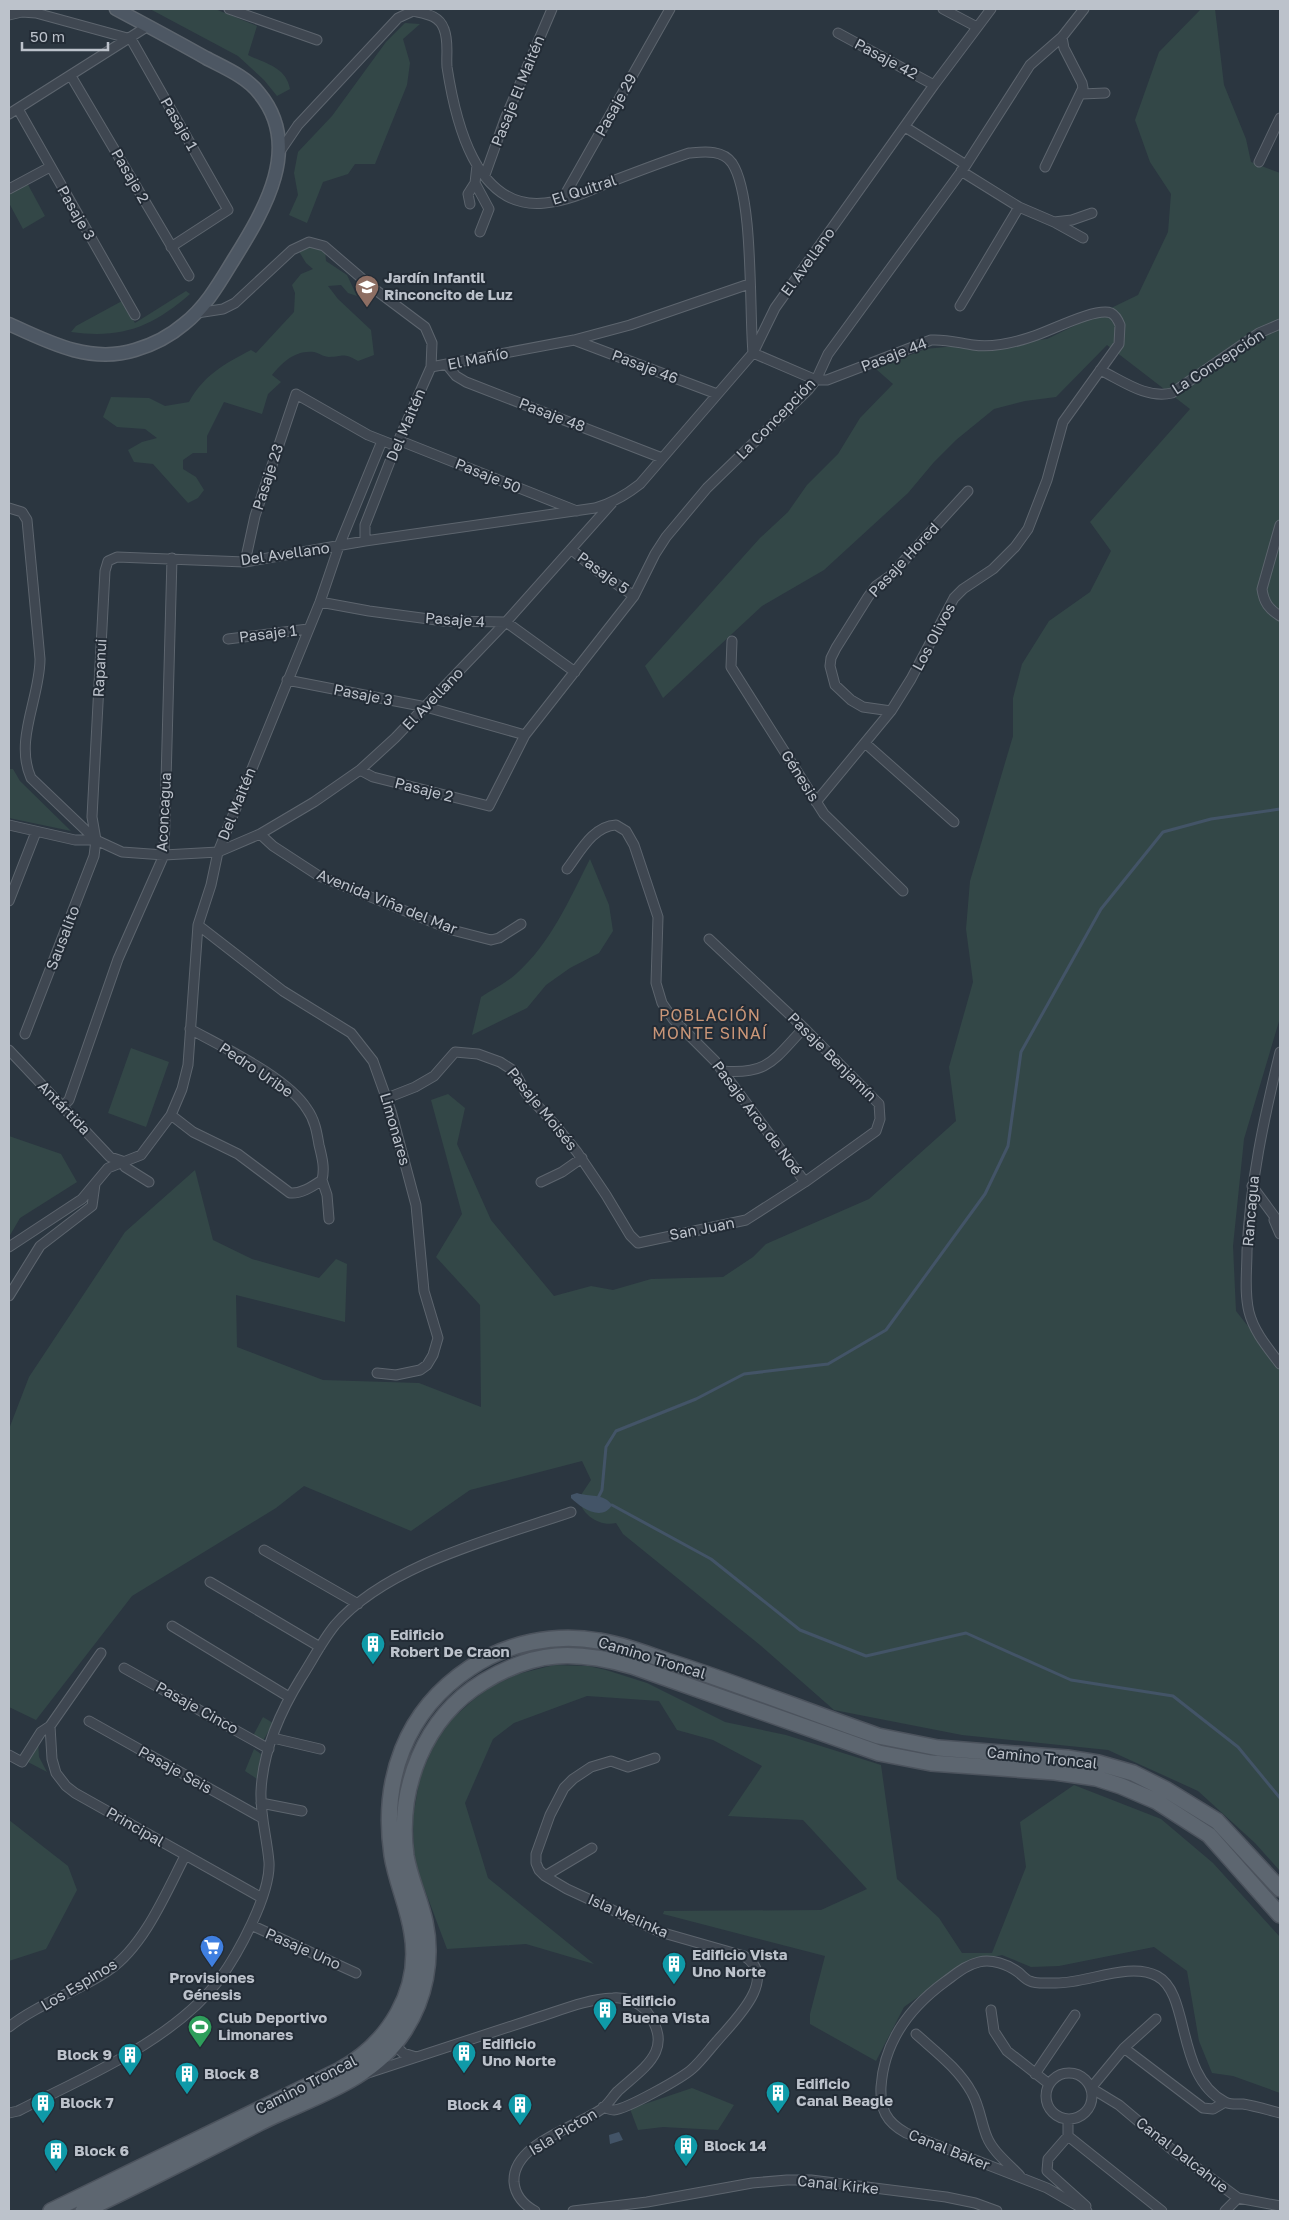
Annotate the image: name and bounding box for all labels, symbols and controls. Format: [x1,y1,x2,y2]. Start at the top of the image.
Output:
scale bar [22,20,109,52]
text: 50 m [30,27,65,45]
street label: Pasaje El Maitén [487,33,548,149]
street label: Pasaje 42 [852,34,921,82]
street label: Pasaje 29 [591,70,640,139]
street label: Pasaje 1 [157,94,202,153]
street label: Pasaje 2 [108,145,154,206]
street label: El Quitral [549,170,618,208]
street label: Pasaje 3 [54,182,100,243]
street label: El Avellano [776,224,838,299]
place label: Jardín Infantil Rinconcito de Luz [384,268,513,303]
school or university icon: Jardín Infantil Rinconcito de Luz [354,274,380,308]
street label: La Concepción [1168,325,1267,398]
street label: Pasaje 44 [858,333,929,375]
street label: El Mañío [446,343,510,373]
street label: Pasaje 46 [610,345,681,387]
street label: La Concepción [732,374,819,463]
street label: Del Maitén [382,386,428,464]
street label: Pasaje 48 [517,393,588,435]
street label: Pasaje 23 [248,441,286,512]
street label: Pasaje 50 [453,454,524,496]
street label: Pasaje Hored [864,518,942,600]
street label: Del Avellano [239,538,331,568]
street label: Pasaje 5 [574,547,633,597]
street label: Los Olivos [908,600,958,673]
street label: Pasaje 4 [424,608,486,630]
street label: Pasaje 1 [238,621,298,645]
street label: Rapanui [88,638,110,698]
street label: El Avellano [398,663,467,733]
street label: Pasaje 3 [332,679,394,709]
street label: Génesis [778,746,824,805]
street label: Del Maitén [213,765,259,843]
street label: Aconcagua [152,772,174,852]
street label: Pasaje 2 [393,773,455,805]
street label: Avenida Viña del Mar [315,865,460,938]
street label: Sausalito [42,903,83,972]
district label: POBLACIÓN MONTE SINAÍ [652,1005,768,1043]
street label: Pasaje Benjamín [785,1008,881,1104]
street label: Pedro Uribe [216,1038,297,1101]
street label: Pasaje Arca de Noé [709,1057,807,1178]
street label: Pasaje Moisés [504,1063,582,1154]
street label: Antártida [35,1077,95,1138]
street label: Limonares [377,1090,415,1167]
street label: Rancagua [1238,1175,1262,1247]
street label: San Juan [668,1213,736,1243]
place label: Edificio Robert De Craon [390,1625,510,1660]
building icon: Edificio Robert De Craon [360,1631,386,1665]
street label: Camino Troncal [596,1632,708,1682]
street label: Pasaje Cinco [153,1677,242,1737]
street label: Pasaje Seis [136,1742,215,1797]
street label: Camino Troncal [986,1742,1099,1772]
street label: Principal [103,1802,168,1850]
street label: Isla Melinka [585,1889,671,1941]
street label: Pasaje Uno [263,1924,344,1973]
supermarket icon: Provisiones Génesis [199,1934,225,1968]
place label: Edificio Vista Uno Norte [692,1945,788,1980]
building icon: Edificio Vista Uno Norte [661,1951,687,1985]
street label: Los Espinos [37,1954,120,2014]
place label: Provisiones Génesis [169,1968,255,2003]
place label: Edificio Buena Vista [622,1991,710,2026]
building icon: Edificio Buena Vista [592,1997,618,2031]
place label: Club Deportivo Limonares [218,2008,327,2043]
sports icon: Club Deportivo Limonares [187,2014,213,2048]
place label: Edificio Uno Norte [482,2034,556,2069]
building icon: Edificio Uno Norte [451,2040,477,2074]
building icon: Block 9 [117,2042,143,2076]
place label: Block 9 [57,2045,112,2063]
street label: Camino Troncal [252,2051,359,2117]
building icon: Block 8 [174,2061,200,2095]
place label: Block 8 [204,2064,259,2082]
place label: Edificio Canal Beagle [796,2074,893,2109]
building icon: Edificio Canal Beagle [765,2080,791,2114]
building icon: Block 7 [30,2090,56,2124]
building icon: Block 4 [507,2092,533,2126]
place label: Block 7 [60,2093,114,2111]
place label: Block 4 [447,2095,502,2113]
street label: Isla Picton [525,2104,600,2158]
street label: Canal Dalcahue [1133,2113,1233,2196]
street label: Canal Baker [906,2125,993,2174]
building icon: Block 14 [673,2133,699,2167]
place label: Block 14 [704,2136,767,2154]
building icon: Block 6 [43,2138,69,2172]
place label: Block 6 [74,2141,129,2159]
street label: Canal Kirke [796,2171,880,2197]

